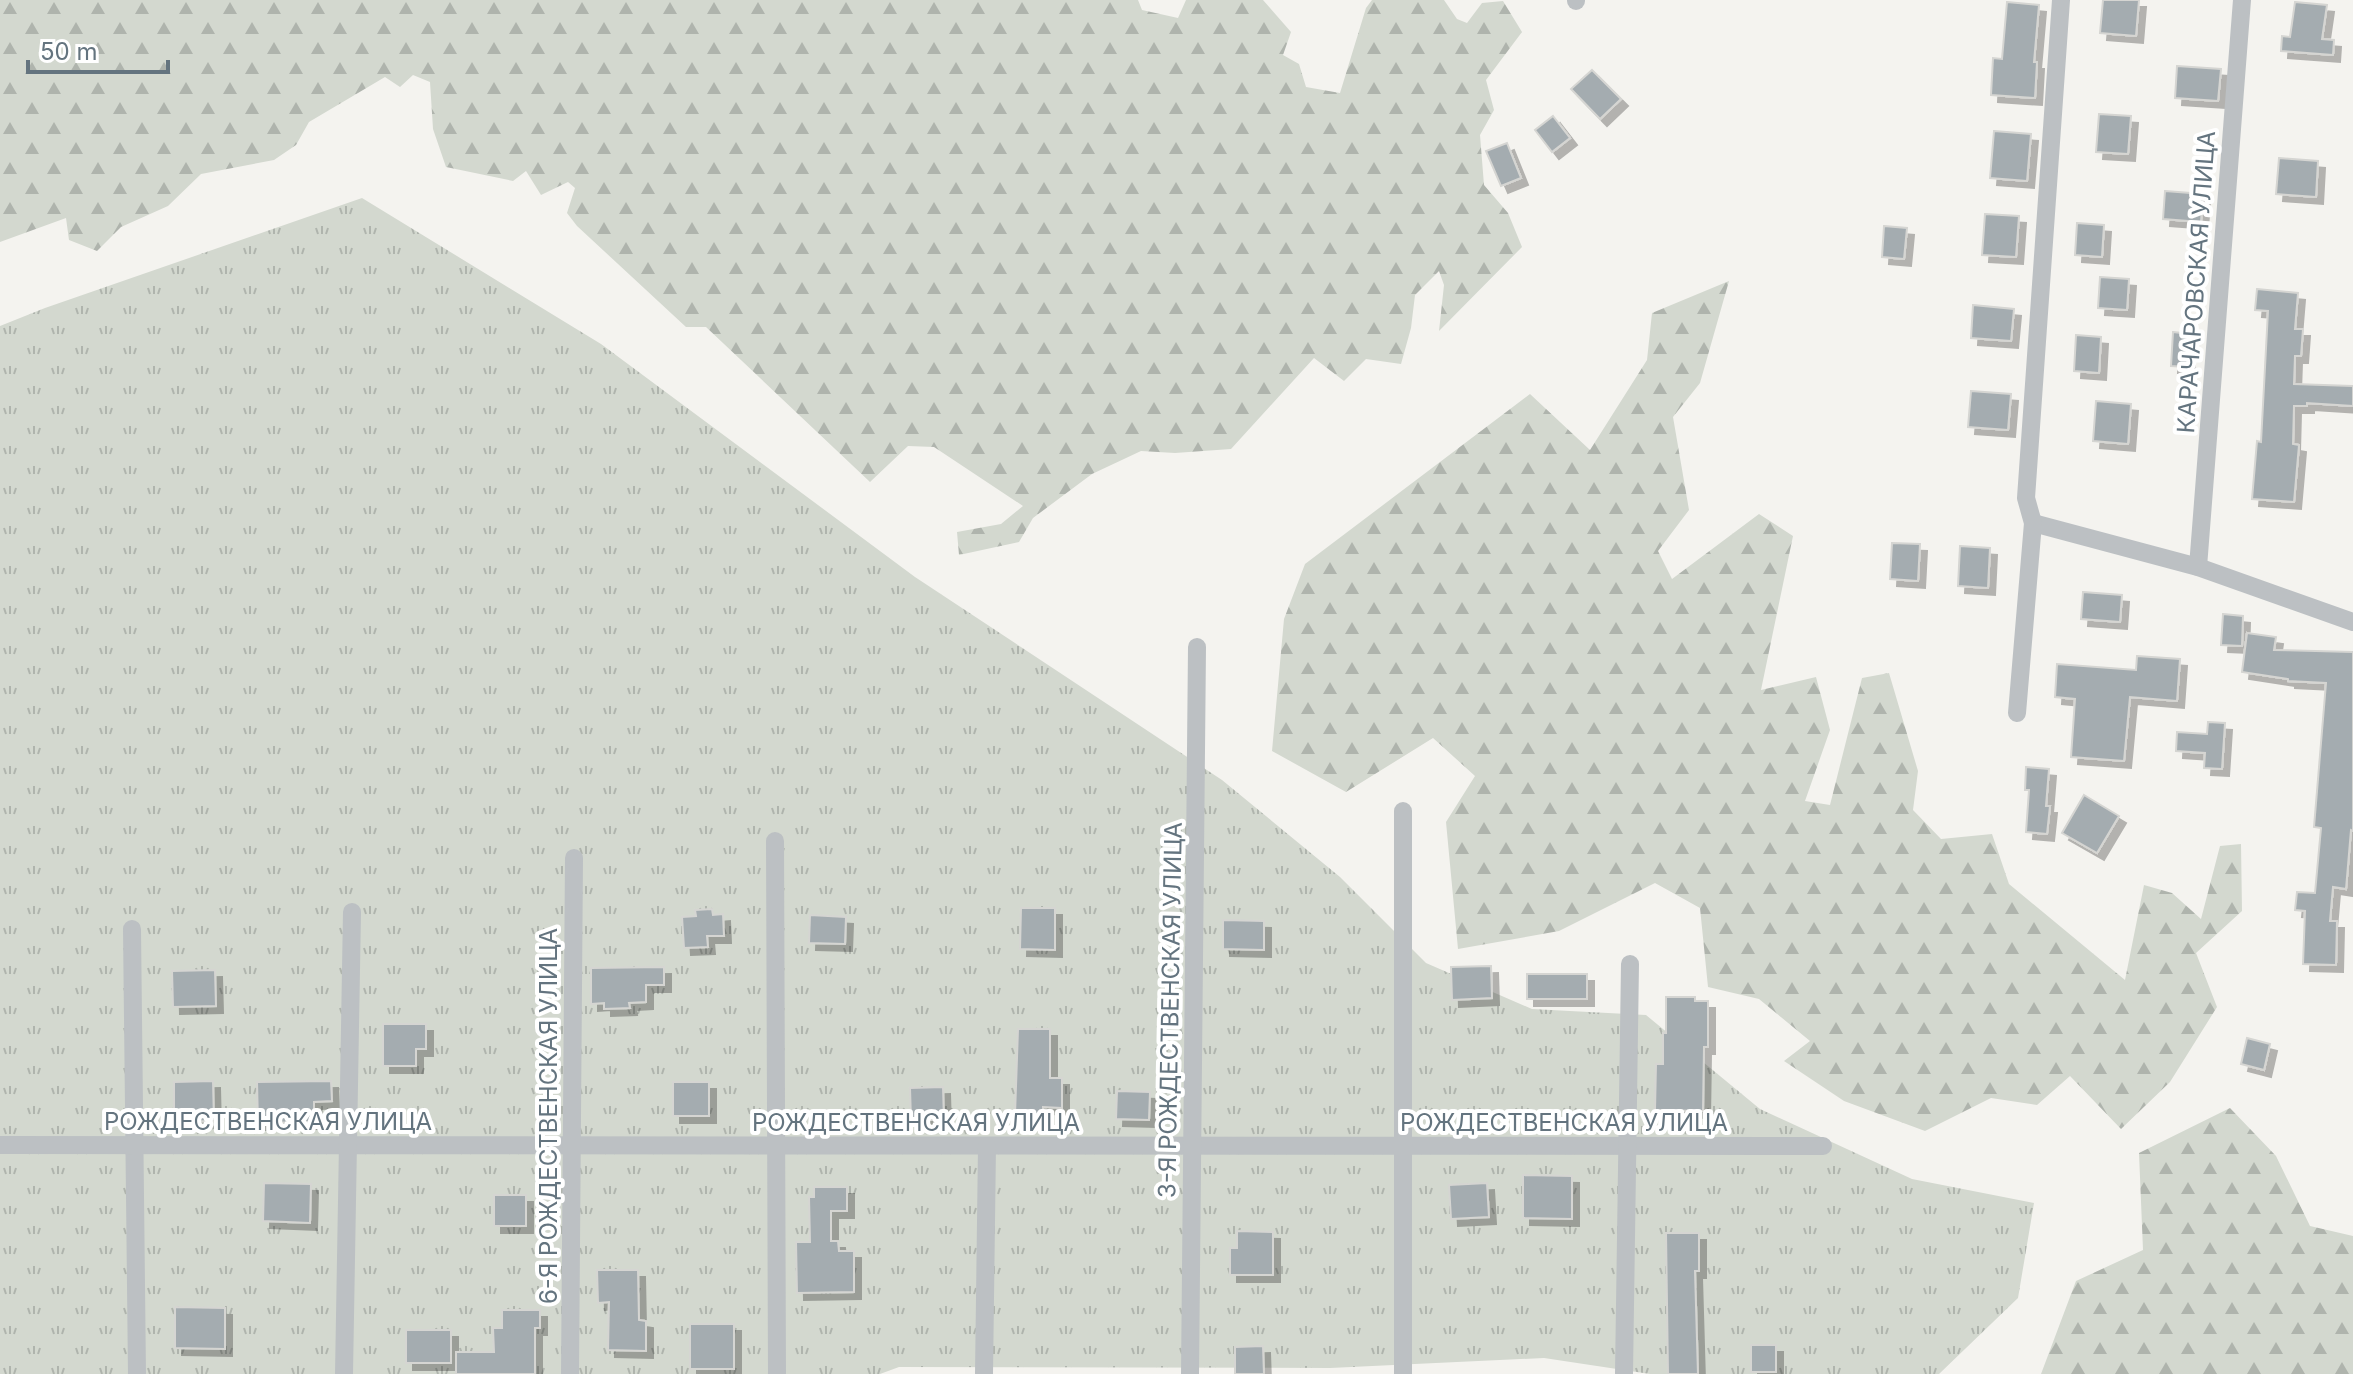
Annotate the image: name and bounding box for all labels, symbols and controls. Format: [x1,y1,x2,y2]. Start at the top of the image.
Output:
scale bar [28,24,168,74]
text: 50 m [40,37,98,66]
street label: КАРАЧАРОВСКАЯ УЛИЦА [2171,130,2221,434]
street label: 3-Я РОЖДЕСТВЕНСКАЯ УЛИЦА [1152,822,1188,1198]
street label: 6-Я РОЖДЕСТВЕНСКАЯ УЛИЦА [534,928,563,1304]
street label: РОЖДЕСТВЕНСКАЯ УЛИЦА [104,1107,432,1136]
street label: РОЖДЕСТВЕНСКАЯ УЛИЦА [752,1108,1080,1137]
street label: РОЖДЕСТВЕНСКАЯ УЛИЦА [1400,1108,1728,1137]

